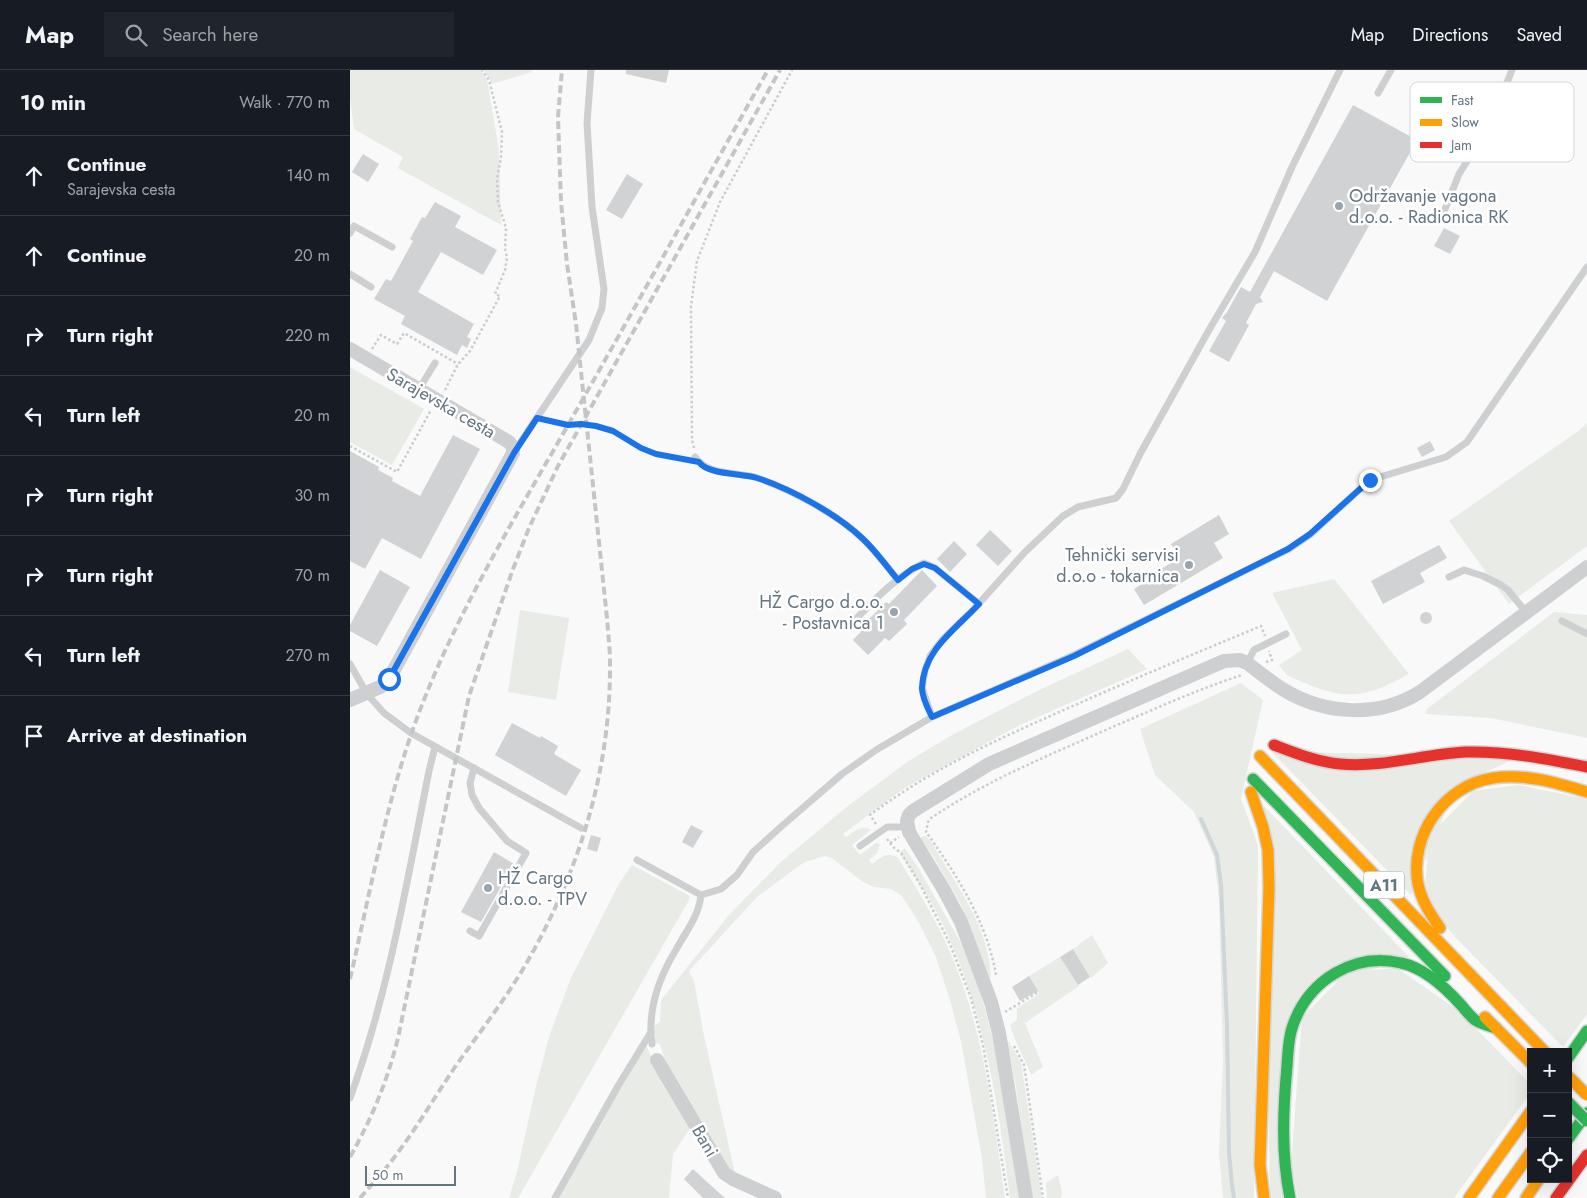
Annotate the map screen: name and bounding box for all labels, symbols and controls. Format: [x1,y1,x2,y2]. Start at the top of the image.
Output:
search box [104,12,454,57]
text: Map [25,17,74,52]
icon: search [122,21,150,49]
text: Search here [162,21,258,48]
text: Map [1351,22,1384,48]
text: Directions [1412,22,1488,48]
text: Saved [1516,22,1562,48]
legend [1410,82,1574,162]
text: 10 min [20,88,86,118]
text: Fast [1451,90,1474,110]
text: Walk · 770 m [239,91,330,114]
text: Slow [1451,112,1479,132]
text: Jam [1449,135,1472,155]
text: Continue [67,151,146,178]
icon: ahead [20,162,48,190]
text: 140 m [287,164,330,187]
text: Sarajevska cesta [67,178,176,201]
place label: Održavanje vagona d.o.o. - Radionica RK [1349,183,1509,230]
marker: Održavanje vagona d.o.o. - Radionica RK [1333,200,1345,212]
icon: ahead [20,242,48,270]
text: Continue [67,242,146,269]
text: 20 m [294,244,330,267]
icon: right [20,322,48,350]
text: Turn right [67,322,153,349]
text: 220 m [285,324,330,347]
street label: Sarajevska cesta [382,361,500,445]
icon: left [20,402,48,430]
text: Turn left [67,402,140,429]
text: 20 m [294,404,330,427]
route end [1359,469,1382,492]
icon: right [20,482,48,510]
text: Turn right [67,482,153,509]
text: 30 m [294,484,330,507]
place label: Tehnički servisi d.o.o - tokarnica [1056,542,1179,589]
marker: Tehnički servisi d.o.o - tokarnica [1183,559,1195,571]
icon: right [20,562,48,590]
text: Turn right [67,562,153,589]
text: 70 m [295,564,330,587]
place label: HŽ Cargo d.o.o. - Postavnica 1 [759,589,884,636]
marker: HŽ Cargo d.o.o. - Postavnica 1 [888,606,900,618]
icon: left [20,642,48,670]
text: Turn left [67,642,140,669]
text: 270 m [286,644,330,667]
route start [378,668,401,691]
icon: arrive [20,722,48,750]
text: Arrive at destination [67,722,247,749]
place label: HŽ Cargo d.o.o. - TPV [498,865,587,912]
road number: A11 [1364,872,1404,898]
marker: HŽ Cargo d.o.o. - TPV [482,882,494,894]
map controls [1527,1048,1572,1183]
button: + [1527,1048,1572,1093]
button: − [1527,1093,1572,1138]
street label: Bani [686,1120,724,1162]
button: locate [1527,1138,1572,1183]
scale bar [365,1163,456,1186]
text: 50 m [372,1165,403,1185]

